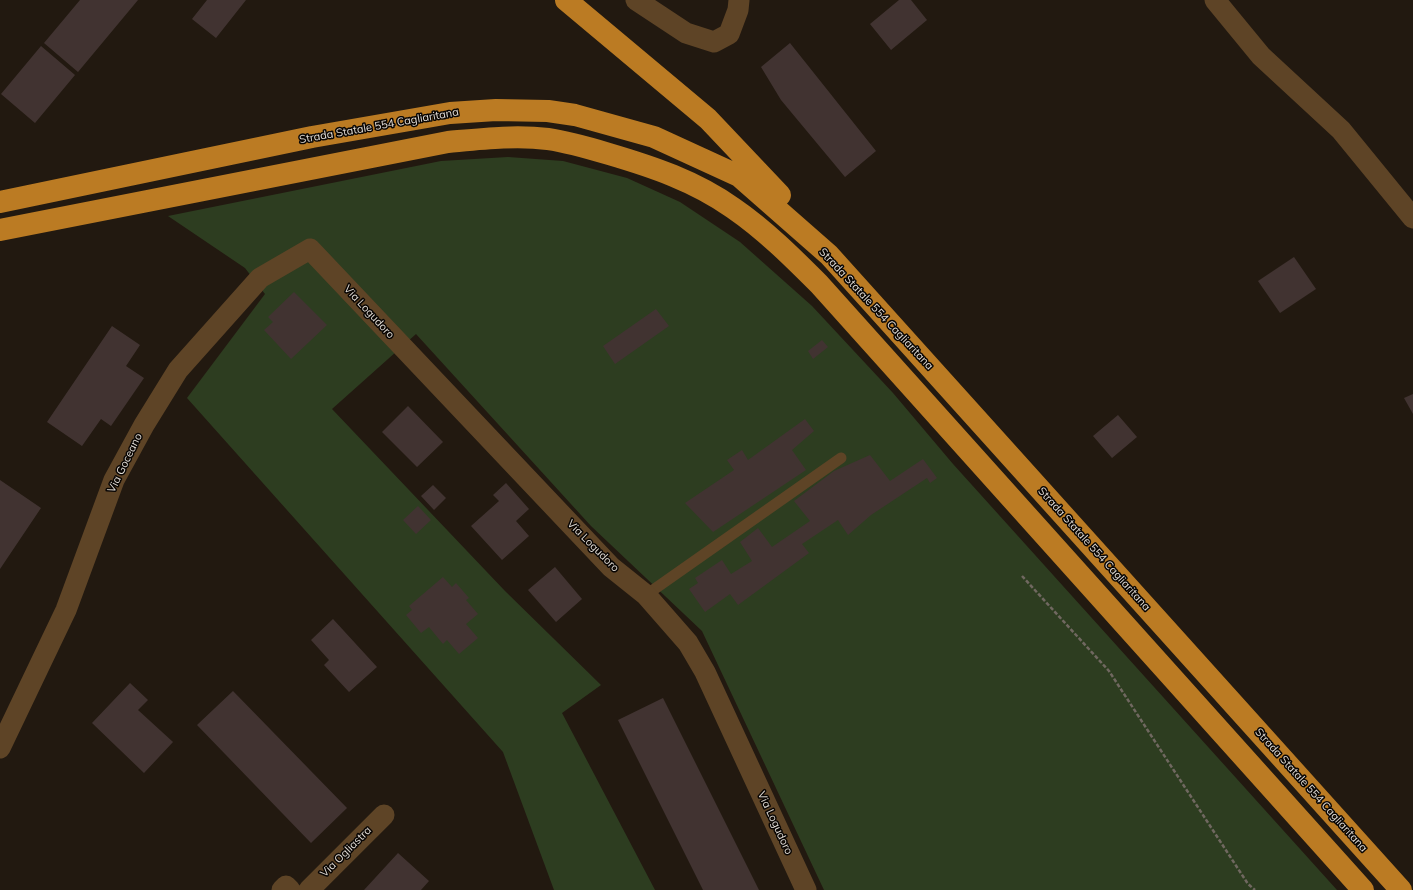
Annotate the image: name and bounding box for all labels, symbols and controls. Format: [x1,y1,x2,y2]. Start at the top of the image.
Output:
street label: Strada Statale 554 Cagliaritana [298,105,460,147]
street label: Strada Statale 554 Cagliaritana [816,245,936,373]
street label: Via Logudoro [341,283,397,341]
street label: Via Goceano [105,431,145,495]
street label: Strada Statale 554 Cagliaritana [1035,485,1153,613]
street label: Via Logudoro [564,517,622,575]
street label: Strada Statale 554 Cagliaritana [1252,726,1370,854]
street label: Via Logudoro [755,789,795,857]
street label: Via Ogliastra [318,824,374,880]

